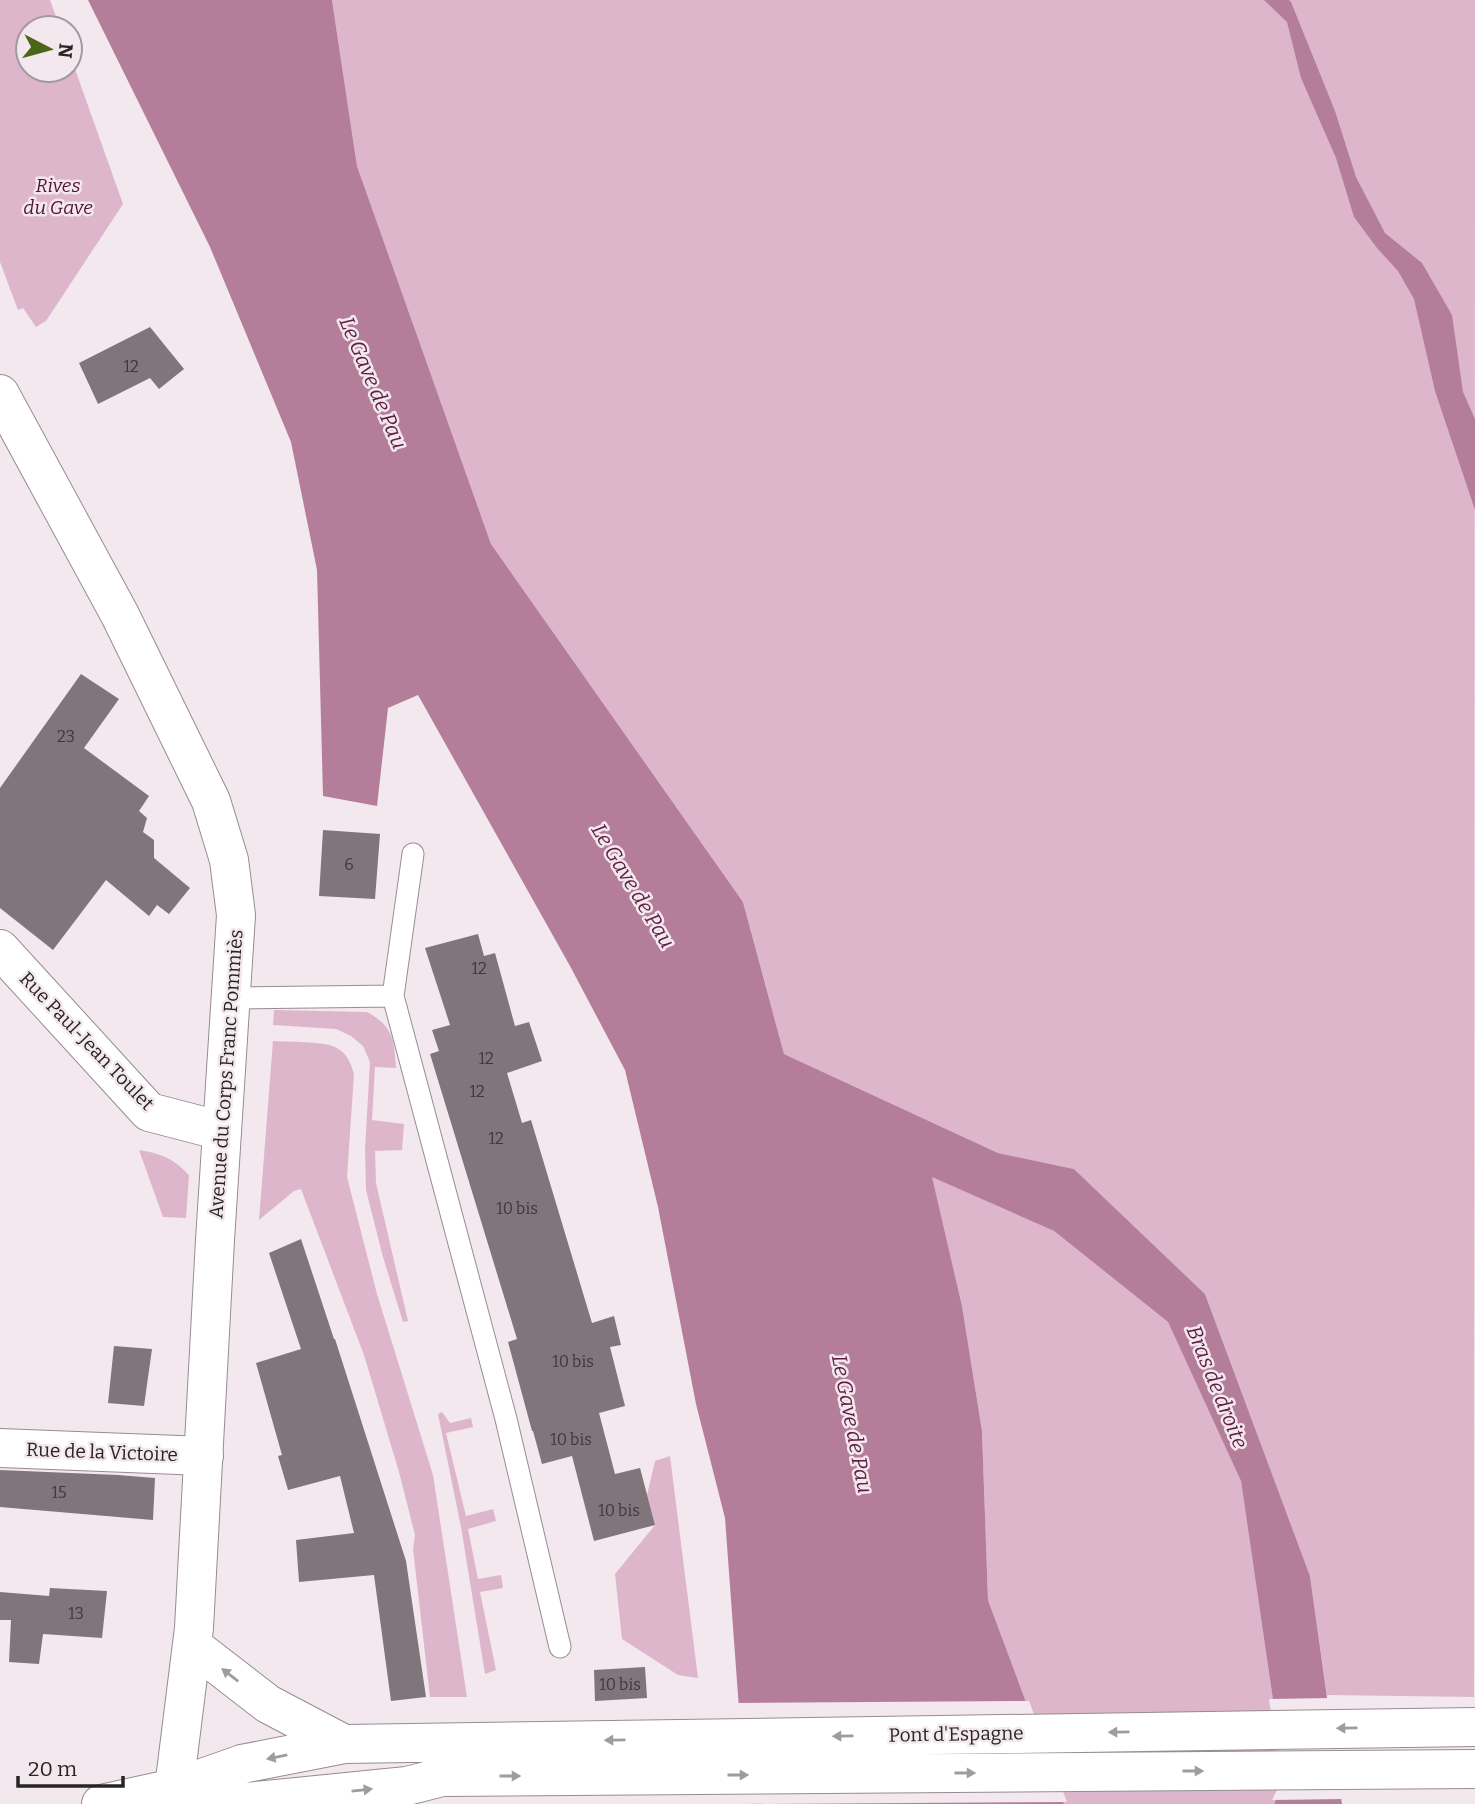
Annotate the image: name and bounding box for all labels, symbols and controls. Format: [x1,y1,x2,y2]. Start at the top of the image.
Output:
north arrow [14,14,84,84]
text: N [53,42,78,60]
park label: Rives du Gave [23,174,93,219]
water label: Le Gave de Pau [333,313,413,453]
house number: 12 [123,357,139,376]
house number: 23 [57,727,75,746]
water label: Le Gave de Pau [586,819,680,953]
house number: 6 [344,855,354,874]
street label: Avenue du Corps Franc Pommiès [204,929,248,1219]
house number: 12 [471,959,487,978]
street label: Rue Paul-Jean Toulet [15,967,159,1115]
house number: 12 [478,1049,494,1068]
house number: 12 [469,1082,485,1101]
house number: 12 [488,1129,504,1148]
house number: 10 bis [496,1199,538,1218]
water label: Bras de droite [1181,1322,1254,1453]
house number: 10 bis [552,1352,594,1371]
water label: Le Gave de Pau [826,1352,878,1496]
house number: 10 bis [550,1430,592,1449]
street label: Rue de la Victoire [26,1438,178,1466]
house number: 15 [51,1483,67,1502]
house number: 10 bis [598,1501,640,1520]
house number: 13 [68,1604,84,1623]
one-way arrow [222,1668,240,1683]
house number: 10 bis [599,1675,641,1694]
street label: Pont d'Espagne [888,1721,1024,1747]
one-way arrow [1336,1722,1358,1734]
one-way arrow [1108,1726,1130,1737]
one-way arrow [832,1730,854,1742]
one-way arrow [604,1734,626,1746]
scale bar [18,1744,122,1788]
one-way arrow [266,1751,288,1762]
text: 20 m [28,1756,77,1782]
one-way arrow [1182,1765,1204,1777]
one-way arrow [954,1767,976,1779]
one-way arrow [727,1769,749,1780]
one-way arrow [499,1771,521,1782]
one-way arrow [351,1785,373,1796]

